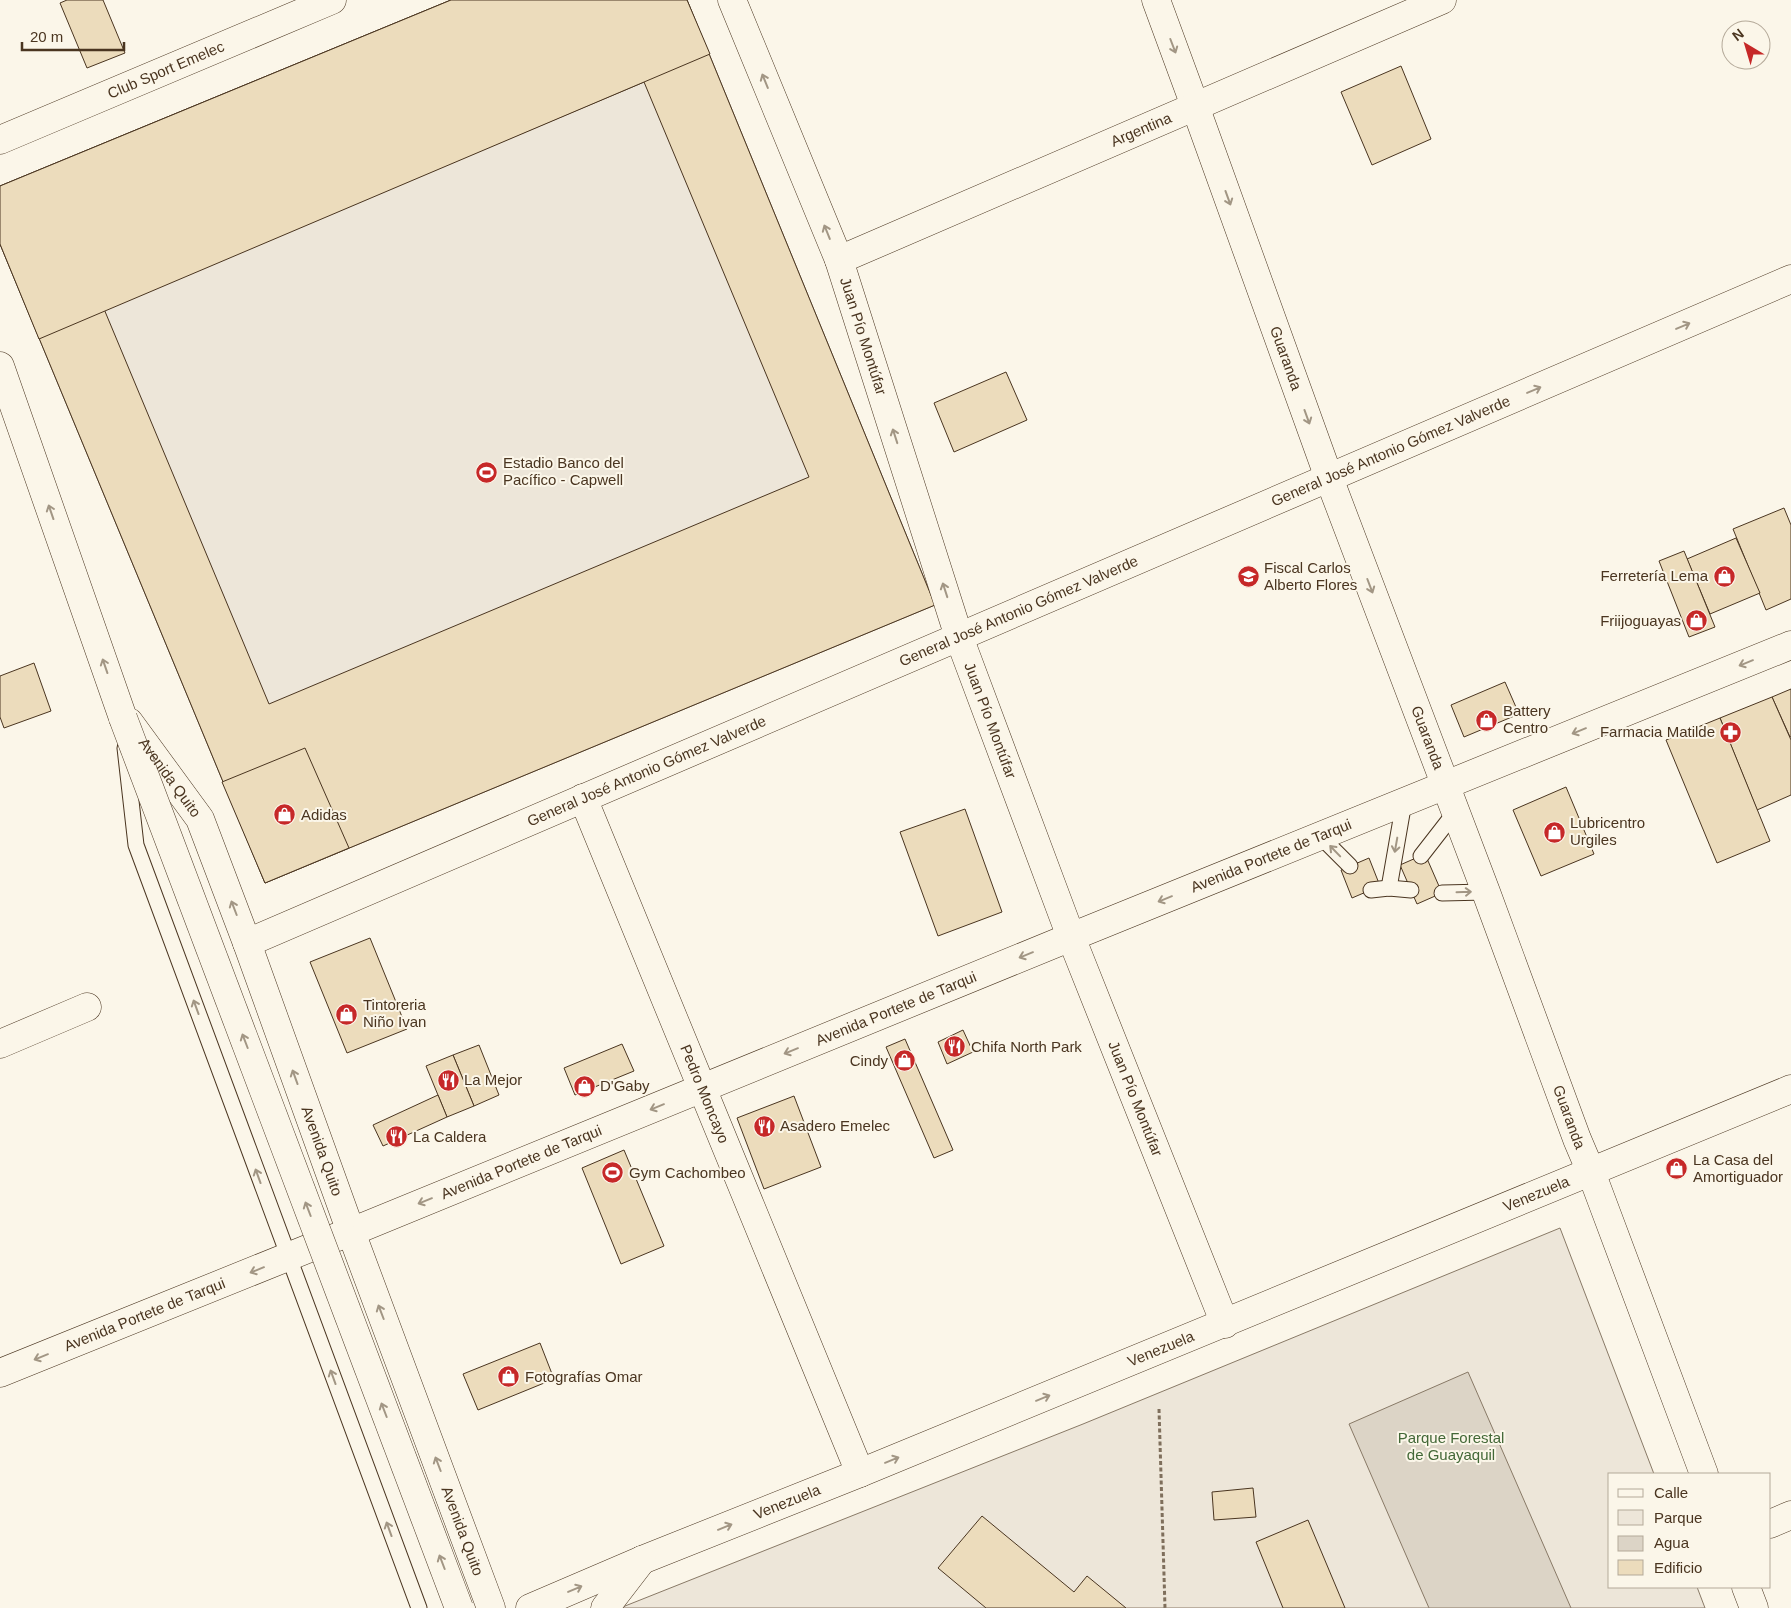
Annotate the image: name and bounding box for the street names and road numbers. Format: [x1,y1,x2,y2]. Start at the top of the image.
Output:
street label: Club Sport Emelec [105,37,227,102]
street label: Argentina [1108,108,1174,150]
street label: Juan Pío Montúfar [837,275,890,397]
street label: Guaranda [1267,324,1306,393]
street label: General José Antonio Gómez Valverde [1269,392,1513,510]
street label: General José Antonio Gómez Valverde [896,552,1140,670]
street label: Juan Pío Montúfar [961,660,1020,781]
street label: Guaranda [1408,703,1448,772]
street label: General José Antonio Gómez Valverde [524,712,768,830]
street label: Avenida Quito [136,734,205,820]
street label: Avenida Portete de Tarqui [1188,815,1354,896]
street label: Avenida Portete de Tarqui [813,968,979,1049]
street label: Juan Pío Montúfar [1105,1038,1166,1159]
street label: Pedro Moncayo [677,1042,733,1146]
street label: Guaranda [1550,1083,1589,1152]
street label: Avenida Quito [298,1104,346,1198]
street label: Avenida Portete de Tarqui [438,1121,604,1202]
street label: Venezuela [1500,1172,1572,1215]
street label: Avenida Portete de Tarqui [61,1274,227,1354]
street label: Venezuela [1125,1327,1197,1370]
street label: Venezuela [751,1481,823,1523]
street label: Avenida Quito [438,1484,487,1578]

